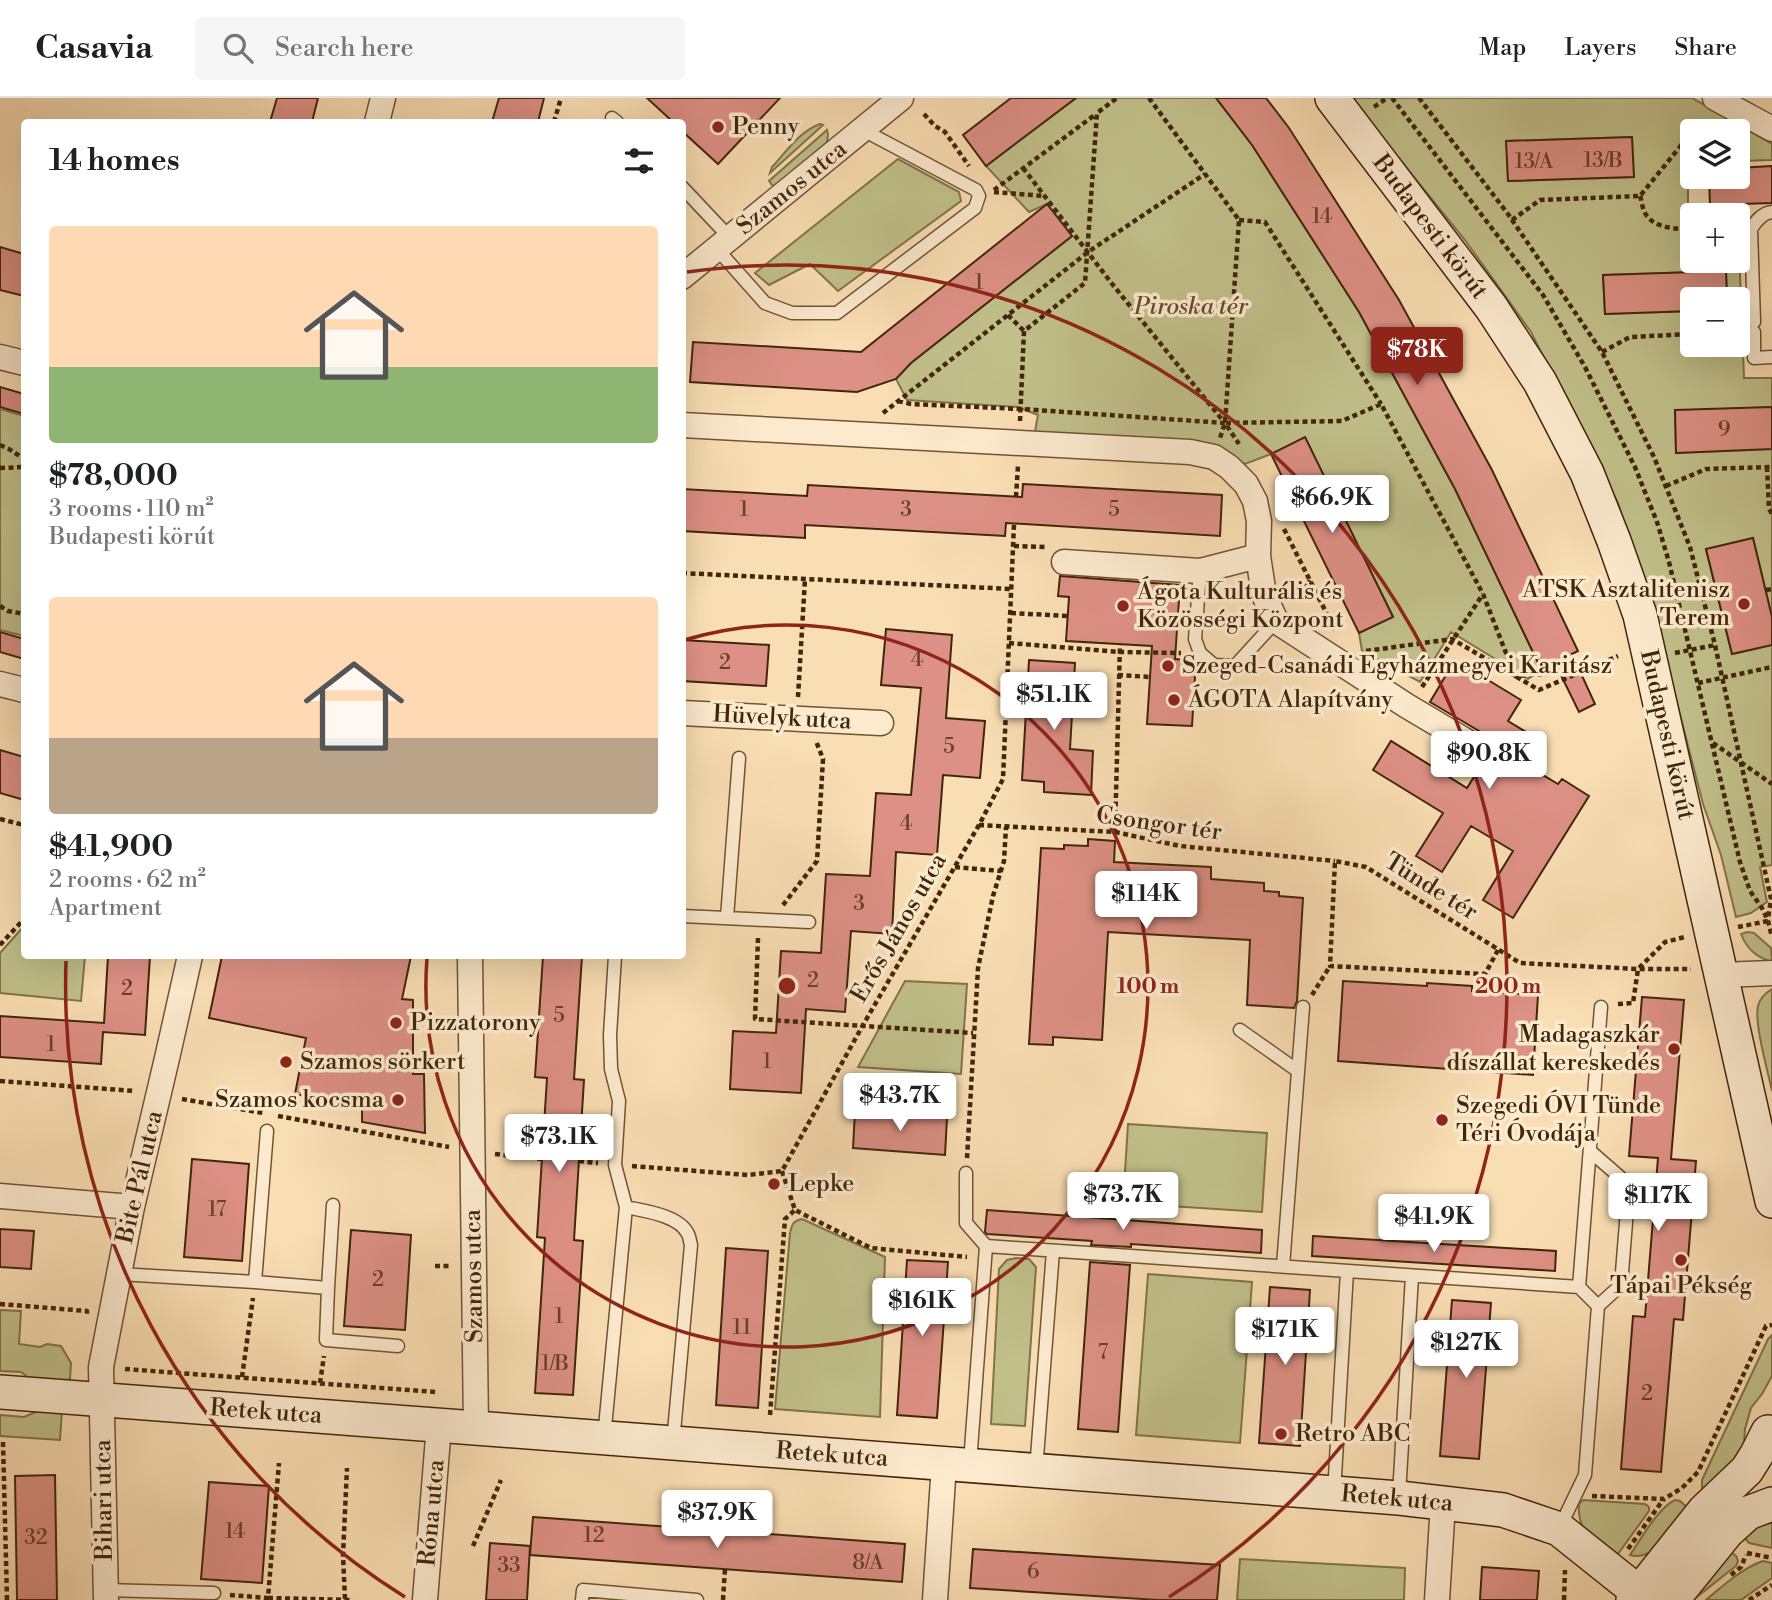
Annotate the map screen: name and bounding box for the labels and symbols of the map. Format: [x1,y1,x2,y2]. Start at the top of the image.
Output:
place label: Penny [732,112,799,142]
marker: Penny [710,119,726,135]
street label: Szamos utca [731,134,854,242]
street label: Budapesti körút [1365,148,1494,306]
house number: 13/B [1583,148,1623,174]
house number: 13/A [1514,149,1554,175]
house number: 14 [1312,204,1332,230]
house number: 1 [974,270,984,296]
park label: Piroska tér [1133,292,1249,322]
pin: $78K [1376,328,1458,387]
house number: 9 [1718,417,1730,443]
pin: $66.9K [1275,476,1389,535]
house number: 1 [739,497,749,523]
house number: 3 [900,497,912,523]
house number: 5 [1108,497,1120,523]
place label: ATSK Asztalitenisz Terem [1521,575,1730,633]
place label: Ágota Kulturális és Közösségi Központ [1136,576,1344,635]
marker: ATSK Asztalitenisz Terem [1736,596,1752,612]
marker: Ágota Kulturális és Közösségi Központ [1115,598,1131,614]
street label: Budapesti körút [1633,646,1701,823]
house number: 4 [911,647,923,673]
house number: 2 [719,650,731,676]
place label: Szeged-Csanádi Egyházmegyei Karitász [1182,651,1612,681]
marker: Szeged-Csanádi Egyházmegyei Karitász [1160,658,1176,674]
pin: $51.1K [997,672,1111,732]
place label: ÁGOTA Alapítvány [1187,684,1393,715]
marker: ÁGOTA Alapítvány [1166,692,1182,708]
street label: Hüvelyk utca [712,699,853,737]
pin: $90.8K [1432,732,1546,791]
house number: 5 [943,734,955,760]
street label: Csongor tér [1094,800,1224,848]
house number: 4 [900,811,912,837]
street label: Erős János utca [844,847,954,1008]
street label: Tünde tér [1379,847,1483,927]
pin: $114K [1097,872,1195,931]
house number: 3 [853,891,865,917]
house number: 2 [807,968,819,994]
centre of rings [775,974,799,998]
text: 100 m [1117,974,1179,1000]
text: 200 m [1475,974,1541,1000]
house number: 2 [121,976,133,1002]
house number: 5 [553,1003,565,1029]
place label: Pizzatorony [410,1008,541,1038]
marker: Pizzatorony [388,1015,404,1031]
place label: Madagaszkár díszállat kereskedés [1446,1020,1660,1078]
house number: 1 [46,1032,56,1058]
marker: Madagaszkár díszállat kereskedés [1666,1041,1682,1057]
place label: Szamos sörkert [300,1047,466,1077]
house number: 1 [762,1049,772,1075]
marker: Szamos sörkert [278,1054,294,1070]
pin: $43.7K [843,1074,957,1133]
place label: Szamos kocsma [215,1085,385,1115]
place label: Szegedi ÓVI Tünde Téri Óvodája [1456,1089,1661,1149]
marker: Szamos kocsma [390,1092,406,1108]
street label: Bite Pál utca [110,1107,170,1247]
marker: Szegedi ÓVI Tünde Téri Óvodája [1434,1112,1450,1128]
pin: $73.1K [502,1114,616,1174]
place label: Lepke [788,1169,854,1199]
pin: $73.7K [1066,1172,1180,1232]
pin: $117K [1609,1174,1707,1233]
marker: Lepke [766,1176,782,1192]
pin: $41.9K [1377,1194,1491,1254]
house number: 17 [208,1197,227,1223]
street label: Szamos utca [458,1208,490,1343]
marker: Tápai Pékség [1673,1252,1689,1268]
house number: 2 [372,1267,384,1293]
place label: Tápai Pékség [1610,1271,1753,1301]
pin: $161K [873,1278,971,1338]
house number: 1 [554,1304,564,1330]
pin: $171K [1236,1308,1334,1367]
house number: 11 [733,1315,751,1341]
pin: $127K [1417,1320,1515,1380]
house number: 7 [1098,1340,1109,1366]
house number: 1/B [541,1351,569,1377]
house number: 2 [1641,1381,1653,1407]
street label: Retek utca [209,1393,324,1431]
place label: Retro ABC [1295,1419,1410,1449]
marker: Retro ABC [1273,1426,1289,1442]
street label: Retek utca [775,1436,890,1474]
street label: Bihari utca [88,1438,120,1562]
street label: Róna utca [412,1457,452,1568]
street label: Retek utca [1340,1479,1455,1519]
pin: $37.9K [660,1490,774,1550]
house number: 14 [225,1519,245,1545]
house number: 12 [583,1523,605,1549]
house number: 32 [24,1525,48,1551]
house number: 8/A [852,1550,884,1576]
house number: 33 [497,1553,521,1579]
house number: 6 [1027,1559,1040,1585]

